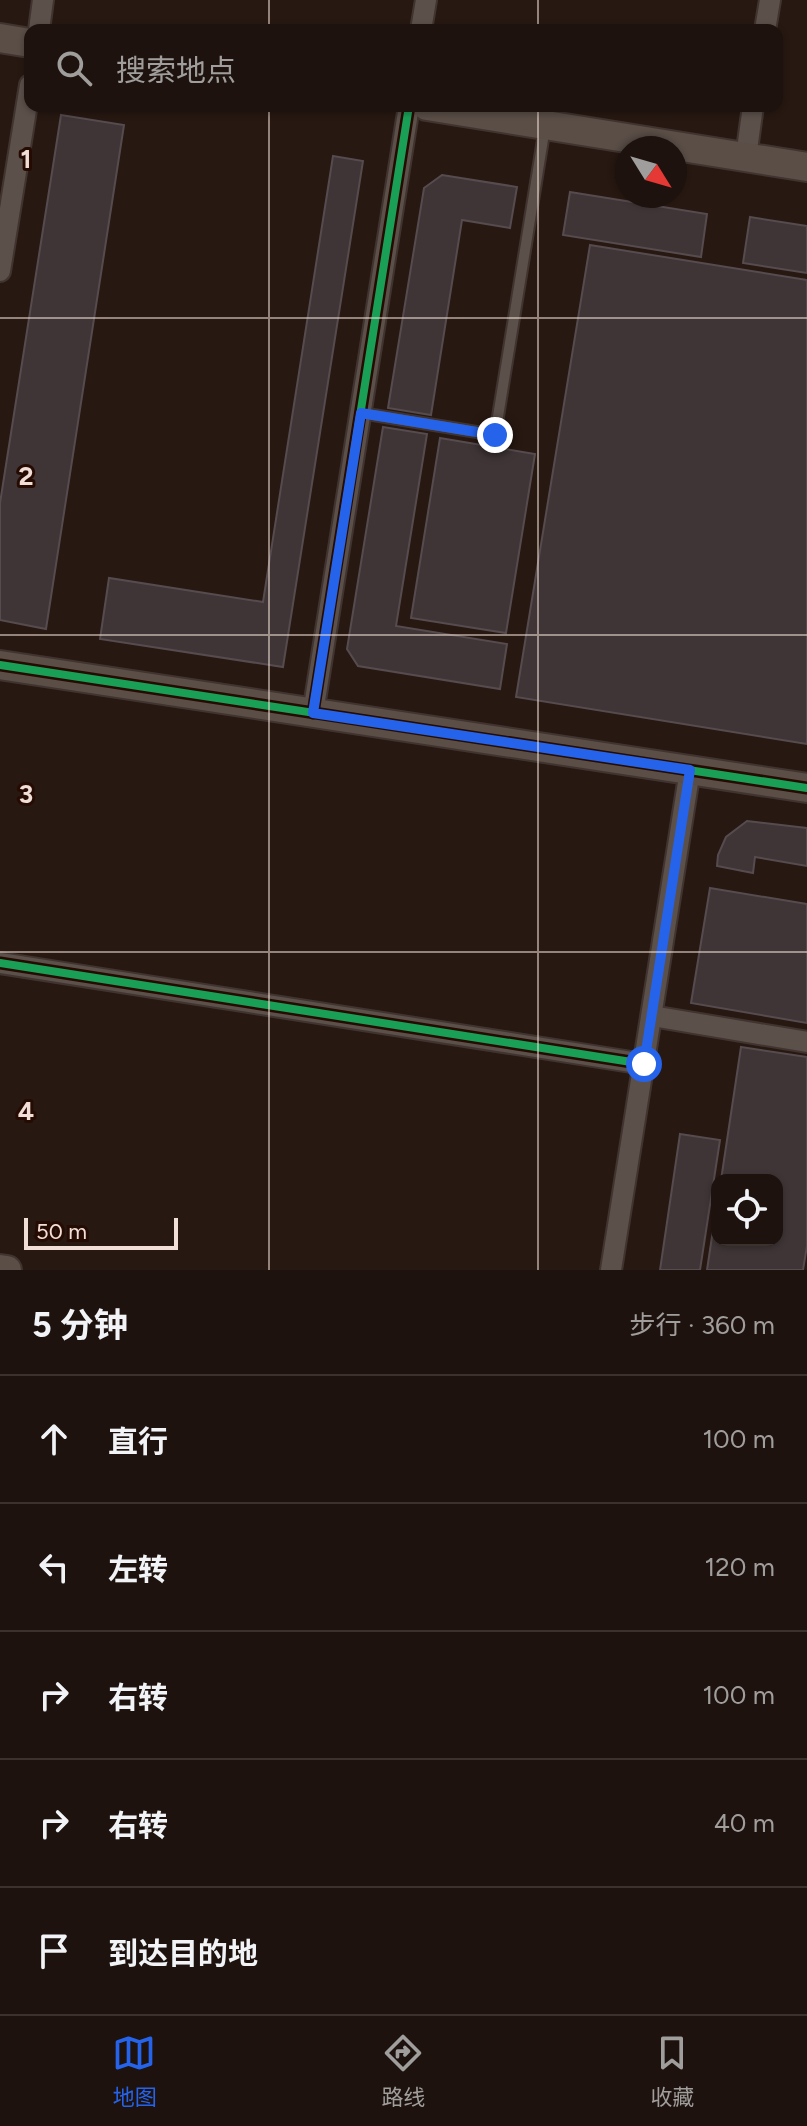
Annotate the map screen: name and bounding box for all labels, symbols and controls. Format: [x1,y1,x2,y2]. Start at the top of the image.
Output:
search box [24,24,783,112]
icon: search [52,46,96,90]
text: 搜索地点 [116,52,236,89]
north arrow [615,136,687,208]
text: 1 [21,143,31,175]
route end [477,417,513,453]
text: 2 [18,460,34,492]
text: 3 [19,778,33,810]
route start [626,1046,662,1082]
text: 4 [18,1095,34,1127]
map controls [711,1174,783,1246]
button: locate [711,1174,783,1246]
scale bar [24,1214,178,1250]
text: 50 m [36,1218,87,1245]
text: 5 分钟 [32,1305,128,1346]
text: 步行 · 360 m [629,1309,775,1341]
icon: ahead [32,1417,76,1461]
text: 直行 [108,1423,168,1460]
text: 100 m [702,1423,775,1455]
icon: left [32,1545,76,1589]
text: 左转 [108,1551,168,1588]
text: 120 m [705,1551,775,1583]
icon: right [32,1673,76,1717]
text: 右转 [108,1679,168,1716]
text: 100 m [702,1679,775,1711]
icon: right [32,1801,76,1845]
text: 右转 [108,1807,168,1844]
text: 40 m [714,1807,775,1839]
icon: arrive [32,1929,76,1973]
text: 到达目的地 [108,1935,258,1972]
tab: 地图 [112,2031,157,2111]
tab: 路线 [381,2031,426,2111]
tab: 收藏 [650,2031,695,2111]

